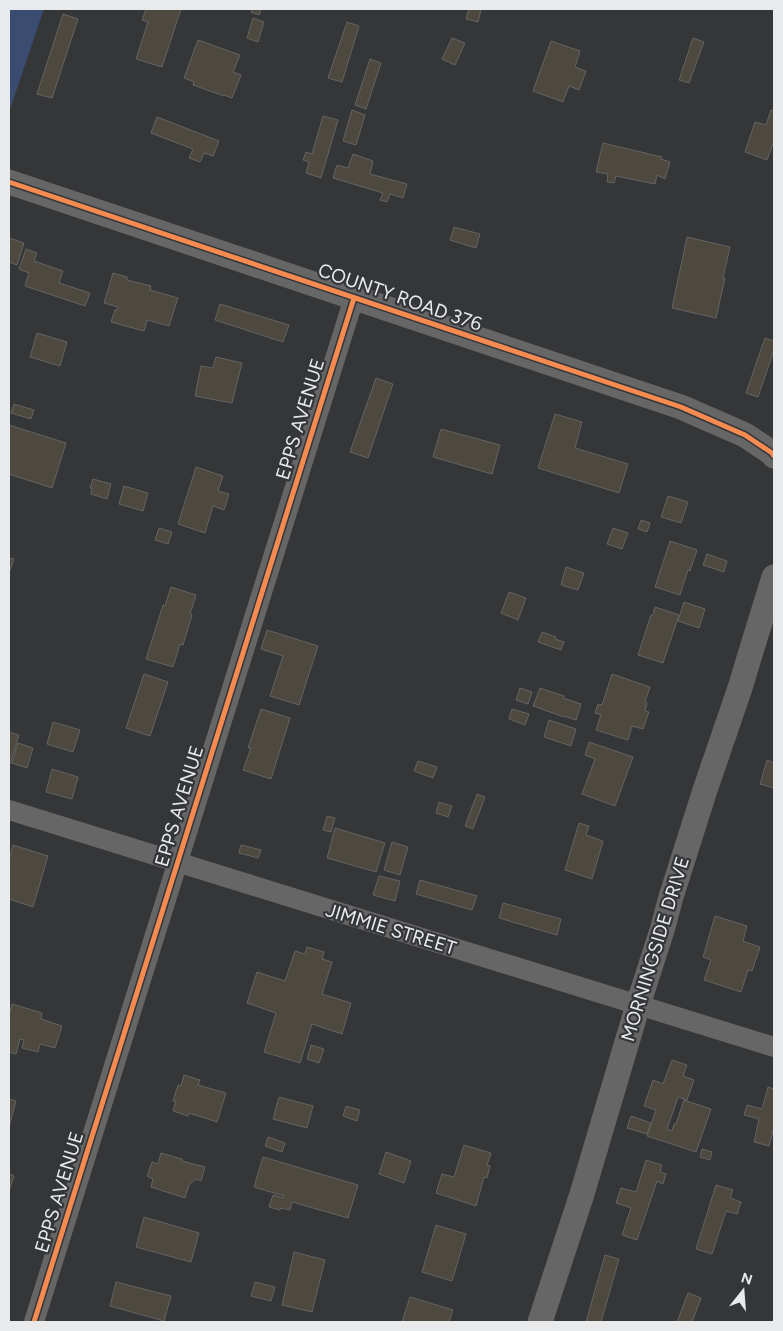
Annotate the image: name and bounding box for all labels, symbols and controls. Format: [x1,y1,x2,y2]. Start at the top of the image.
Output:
street label: COUNTY ROAD 376 [315,258,485,336]
street label: EPPS AVENUE [271,356,329,482]
street label: EPPS AVENUE [150,743,208,869]
street label: MORNINGSIDE DRIVE [616,854,694,1044]
street label: JIMMIE STREET [323,898,459,960]
street label: EPPS AVENUE [30,1129,88,1255]
north arrow [718,1266,768,1316]
text: N [739,1269,754,1289]

